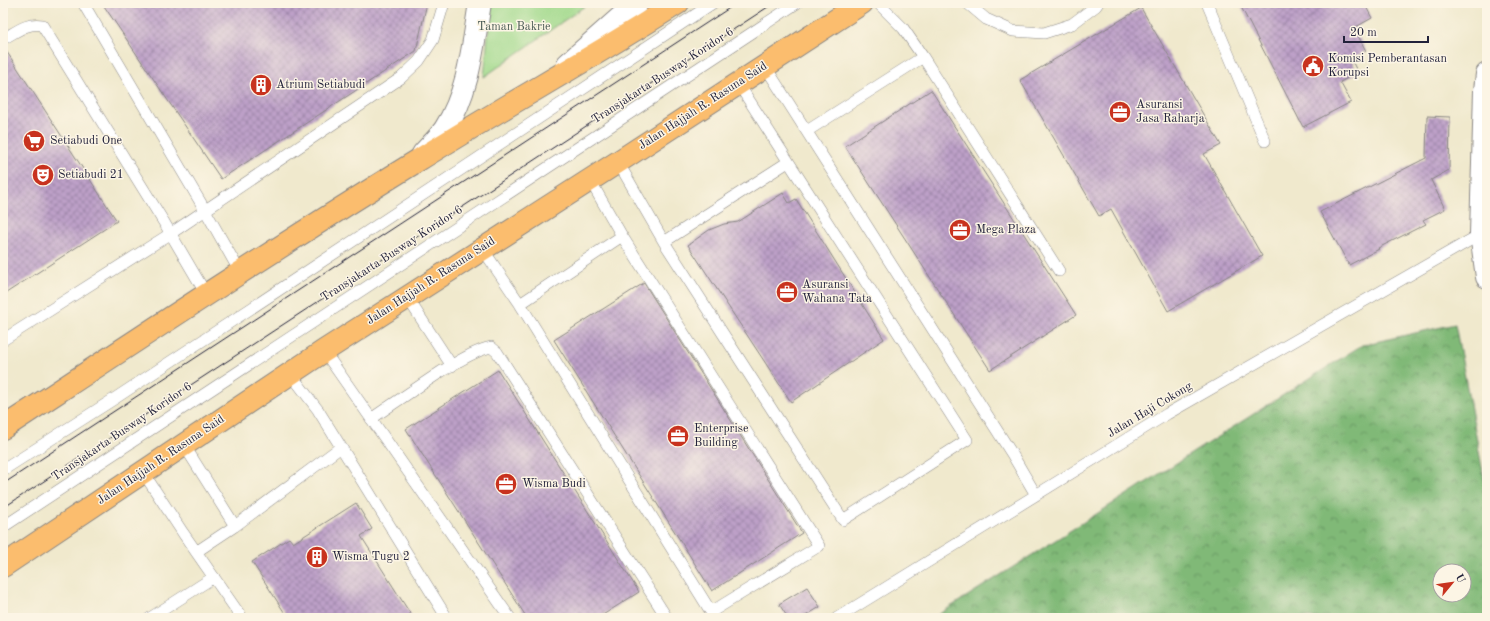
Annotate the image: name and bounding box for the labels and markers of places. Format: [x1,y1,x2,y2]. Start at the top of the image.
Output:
public building icon: Komisi Pemberantasan Korupsi [1300,53,1326,79]
place label: Komisi Pemberantasan Korupsi [1328,53,1447,79]
building icon: Atrium Setiabudi [248,72,274,98]
place label: Atrium Setiabudi [276,79,365,91]
office icon: Asuransi Jasa Raharja [1107,99,1133,125]
place label: Asuransi Jasa Raharja [1136,99,1205,125]
supermarket icon: Setiabudi One [21,128,47,154]
place label: Setiabudi One [50,135,123,147]
theatre icon: Setiabudi 21 [30,162,56,188]
place label: Setiabudi 21 [58,169,124,181]
office icon: Mega Plaza [947,217,973,243]
place label: Mega Plaza [976,224,1036,236]
office icon: Asuransi Wahana Tata [774,279,800,305]
place label: Asuransi Wahana Tata [802,279,872,305]
office icon: Enterprise Building [665,423,691,449]
place label: Enterprise Building [694,423,749,449]
office icon: Wisma Budi [493,471,519,497]
place label: Wisma Budi [522,478,586,490]
building icon: Wisma Tugu 2 [304,544,330,570]
place label: Wisma Tugu 2 [332,551,410,563]

